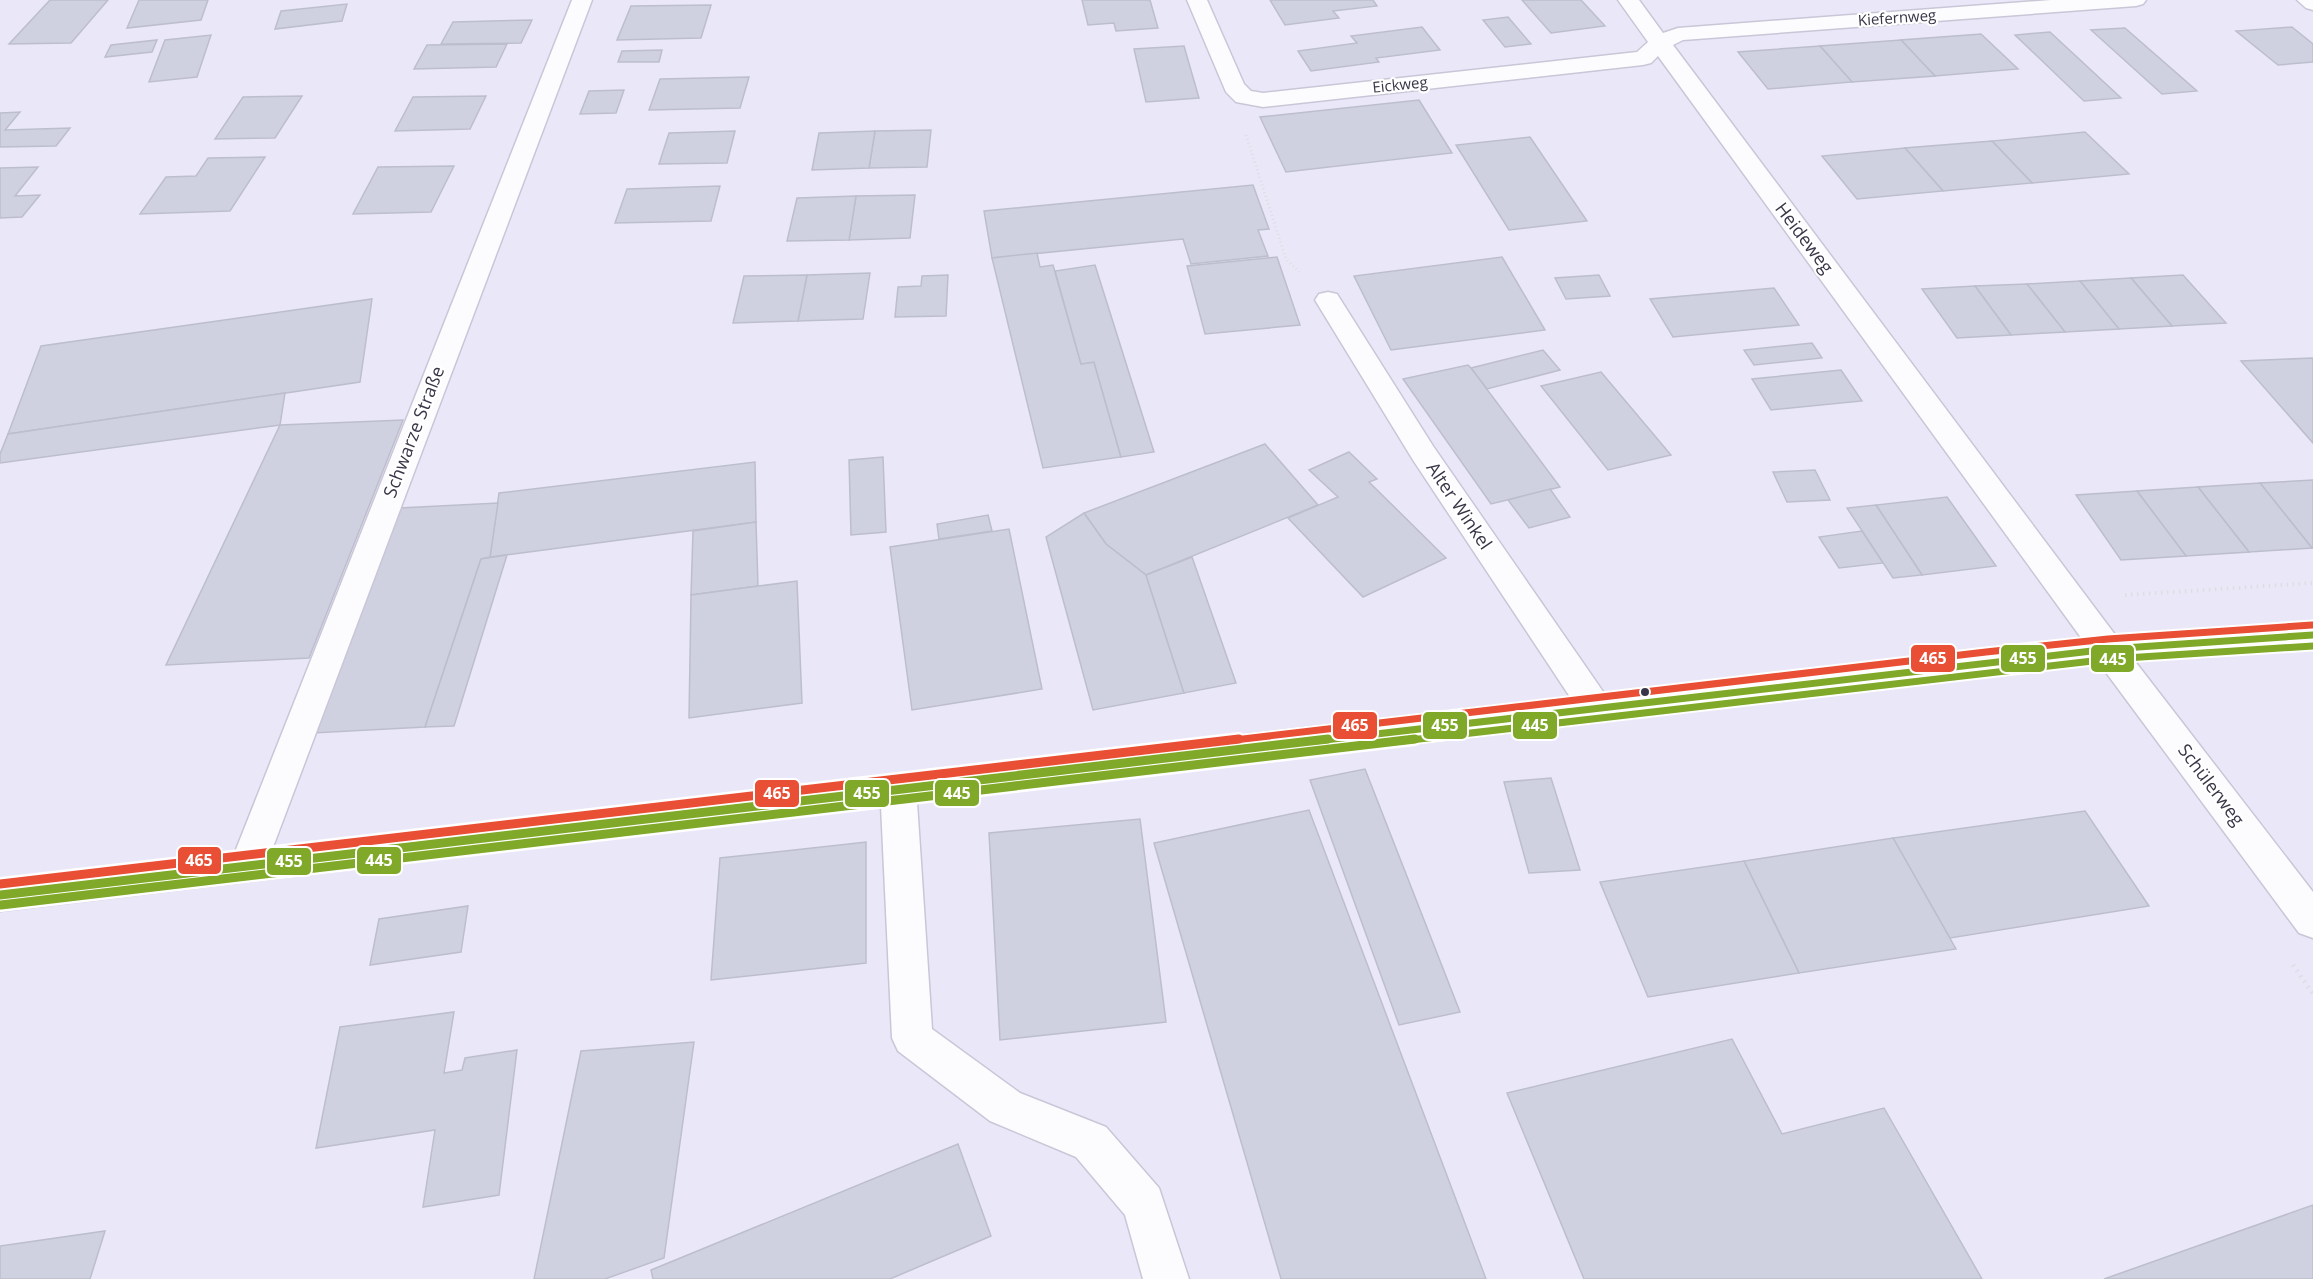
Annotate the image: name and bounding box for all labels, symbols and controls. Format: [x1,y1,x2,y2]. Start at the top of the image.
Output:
street label: Kiefernweg [1857,4,1937,30]
street label: Eickweg [1371,71,1428,97]
street label: Heideweg [1770,197,1839,278]
street label: Schwarze Straße [377,362,449,501]
street label: Alter Winkel [1422,457,1498,554]
line badge: 465 [1910,644,1956,673]
line badge: 455 [2000,644,2046,673]
line badge: 445 [2090,644,2135,673]
text: 465 [1919,647,1947,669]
text: 455 [2009,647,2037,669]
text: 445 [2099,648,2127,670]
unlabelled marker [1639,686,1651,698]
line badge: 465 [1332,711,1378,740]
line badge: 455 [1422,711,1468,740]
line badge: 445 [1512,711,1558,740]
text: 465 [1341,714,1369,736]
text: 455 [1431,714,1459,736]
text: 445 [1521,714,1549,736]
street label: Schülerweg [2173,739,2251,830]
line badge: 465 [754,779,800,808]
line badge: 455 [844,779,890,808]
line badge: 445 [934,779,980,807]
text: 465 [763,782,791,804]
text: 455 [853,782,881,804]
text: 445 [943,782,971,804]
line badge: 465 [177,846,222,875]
line badge: 445 [356,846,402,875]
line badge: 455 [266,847,312,876]
text: 465 [185,849,213,871]
text: 445 [365,849,393,871]
text: 455 [275,850,303,872]

